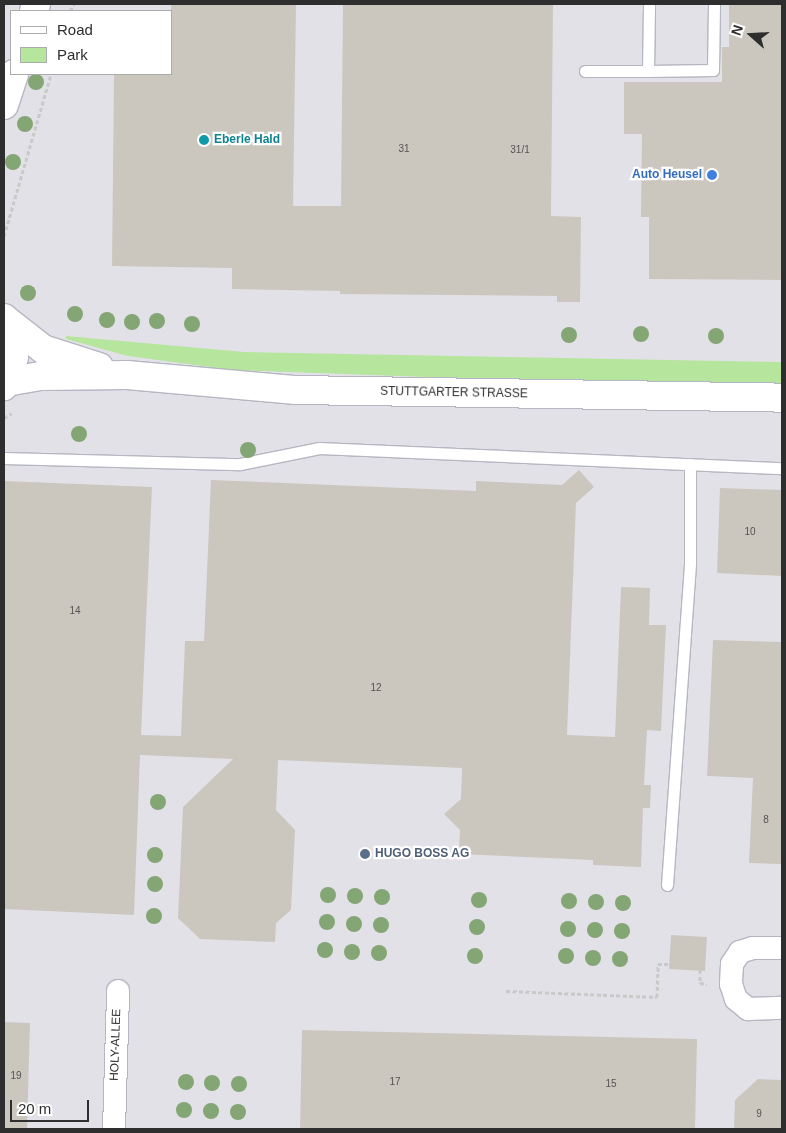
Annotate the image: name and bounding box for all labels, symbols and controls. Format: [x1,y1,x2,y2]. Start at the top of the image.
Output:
legend [10,10,172,75]
north arrow [726,10,776,60]
text: Road [57,21,93,38]
text: N [728,23,746,38]
text: Park [57,46,88,63]
place label: Eberle Hald [214,133,280,147]
marker: Eberle Hald [198,134,210,146]
house number: 31 [398,143,410,155]
house number: 31/1 [510,144,530,156]
place label: Auto Heusel [632,168,702,182]
marker: Auto Heusel [706,169,718,181]
street label: STUTTGARTER STRASSE [380,385,528,401]
house number: 10 [744,526,756,538]
house number: 14 [69,605,81,617]
house number: 12 [370,682,382,694]
house number: 8 [763,814,769,826]
place label: HUGO BOSS AG [375,847,470,861]
marker: HUGO BOSS AG [359,848,371,860]
street label: HOLY-ALLEE [108,1009,124,1081]
house number: 19 [10,1070,22,1082]
house number: 17 [389,1076,401,1088]
house number: 15 [605,1078,617,1090]
scale bar [12,1090,91,1122]
text: 20 m [18,1100,51,1117]
house number: 9 [756,1108,762,1120]

